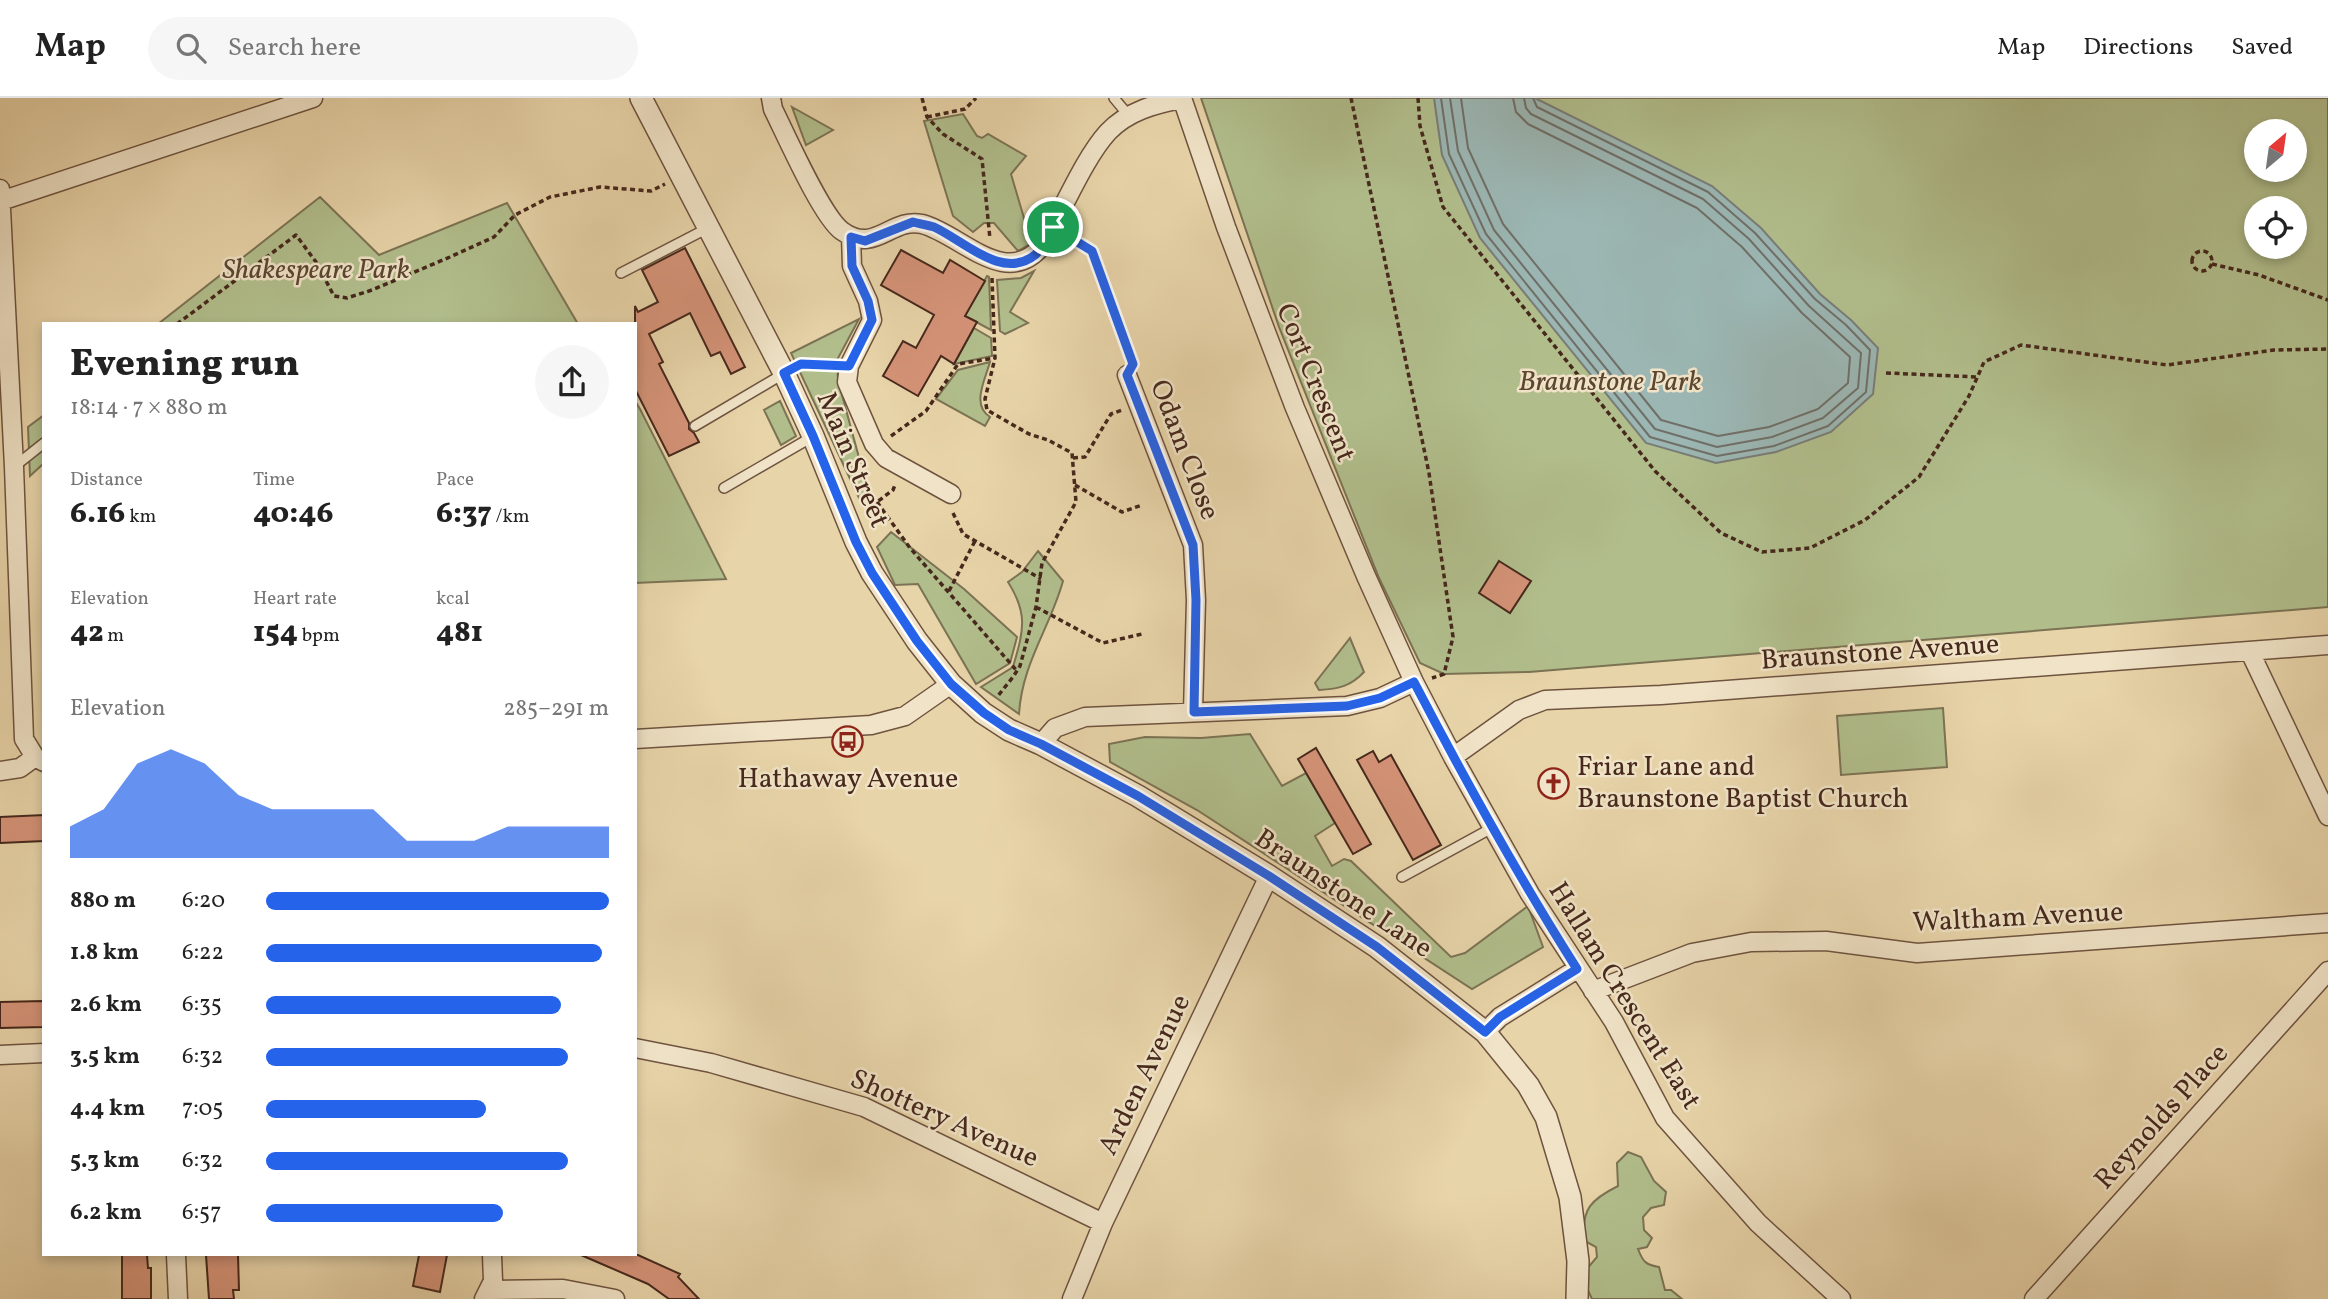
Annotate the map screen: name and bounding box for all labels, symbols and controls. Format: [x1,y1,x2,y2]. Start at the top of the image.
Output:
search box [148,17,638,80]
text: Map [35,25,106,71]
icon: search [172,29,210,67]
text: Search here [228,30,361,66]
text: Map [1997,31,2045,65]
text: Directions [2083,31,2193,65]
text: Saved [2231,31,2293,65]
north arrow [2244,119,2306,182]
map controls [2244,119,2307,259]
button: locate [2244,196,2307,259]
pin [1023,197,1083,257]
icon: arrive [1034,208,1072,246]
park label: Shakespeare Park [222,251,410,290]
street label: Cort Crescent [1265,298,1365,468]
text: Evening run [70,339,300,392]
button: share [535,345,609,419]
park label: Braunstone Park [1519,363,1701,402]
street label: Odam Close [1139,374,1229,526]
street label: Main Street [806,386,898,534]
text: 18:14 · 7 × 880 m [70,392,228,424]
text: Distance [70,467,143,493]
text: Time [253,467,295,493]
text: Pace [436,467,474,493]
text: 6.16 [70,493,125,535]
text: 40:46 [253,493,333,535]
text: 6:37 [436,493,492,535]
text: km [125,504,156,530]
text: /km [492,504,530,530]
text: Elevation [70,586,149,612]
text: Heart rate [253,586,337,612]
text: kcal [436,586,470,612]
text: 42 [70,612,104,654]
text: 154 [253,612,298,654]
text: 481 [436,612,483,654]
text: m [104,623,124,649]
text: bpm [298,623,340,649]
street label: Braunstone Avenue [1759,625,2001,681]
text: Elevation [70,693,166,725]
text: 285–291 m [503,693,609,725]
bus stop icon: Hathaway Avenue [831,725,865,759]
place label: Friar Lane and Braunstone Baptist Church [1577,748,1909,819]
place label: Hathaway Avenue [738,760,958,799]
church icon: Friar Lane and Braunstone Baptist Church [1537,766,1571,800]
street label: Braunstone Lane [1246,820,1440,968]
street label: Hallam Crescent East [1538,875,1710,1117]
text: 880 m [70,885,136,917]
text: 6:20 [182,885,225,917]
street label: Waltham Avenue [1912,893,2124,943]
text: 1.8 km [70,937,139,969]
text: 6:22 [182,937,224,969]
street label: Arden Avenue [1089,988,1201,1162]
text: 2.6 km [70,989,142,1021]
text: 6:35 [182,989,222,1021]
street label: Reynolds Place [2086,1036,2238,1198]
text: 3.5 km [70,1041,140,1073]
text: 6:32 [182,1041,223,1073]
street label: Shottery Avenue [844,1060,1044,1178]
text: 4.4 km [70,1093,145,1125]
text: 7:05 [182,1093,223,1125]
text: 5.3 km [70,1145,140,1177]
text: 6:32 [182,1145,223,1177]
text: 6.2 km [70,1197,142,1229]
text: 6:57 [182,1197,221,1229]

